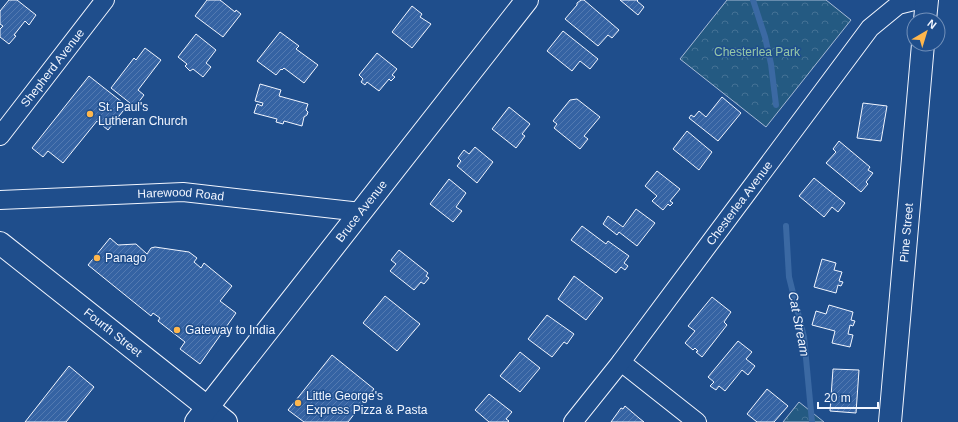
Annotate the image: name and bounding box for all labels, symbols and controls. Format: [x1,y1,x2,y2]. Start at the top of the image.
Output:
north arrow [906,12,946,52]
text: N [925,17,939,31]
street label: Shepherd Avenue [18,26,87,110]
park label: Chesterlea Park [714,45,801,59]
place label: St. Paul's Lutheran Church [98,100,187,128]
marker: St. Paul's Lutheran Church [85,109,95,119]
street label: Chesterlea Avenue [704,158,776,248]
street label: Bruce Avenue [333,177,390,245]
street label: Harewood Road [137,185,225,204]
street label: Pine Street [897,202,916,263]
place label: Panago [105,251,147,265]
marker: Panago [92,253,102,263]
water label: Cat Stream [785,290,813,358]
street label: Fourth Street [81,305,145,360]
place label: Gateway to India [185,323,275,337]
marker: Gateway to India [172,325,182,335]
scale bar [818,384,878,410]
place label: Little George's Express Pizza & Pasta [306,389,428,417]
text: 20 m [824,391,851,405]
marker: Little George's Express Pizza & Pasta [293,398,303,408]

